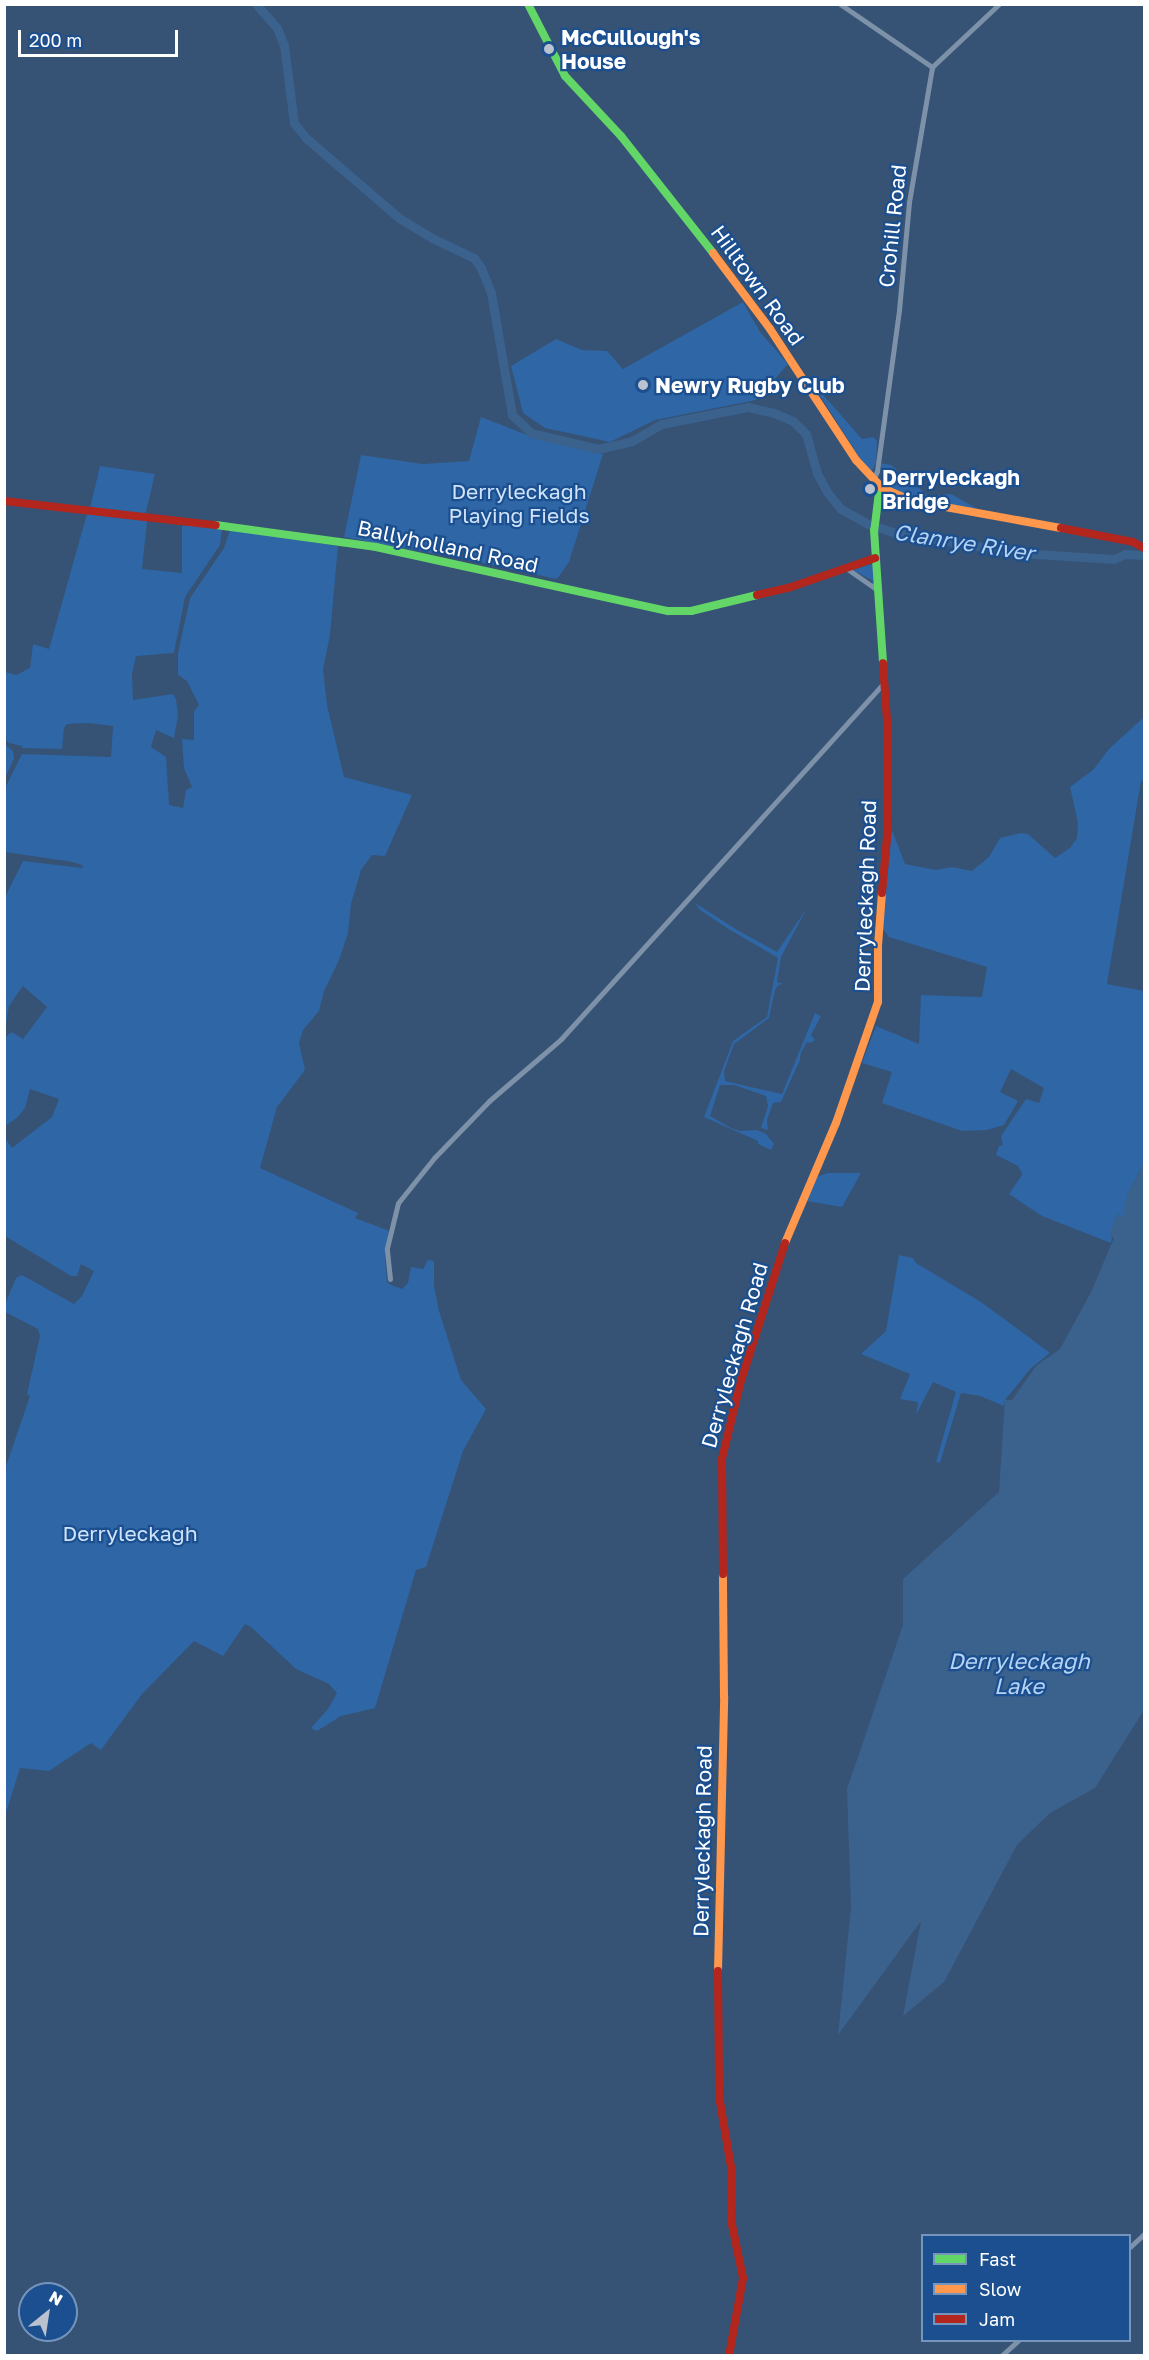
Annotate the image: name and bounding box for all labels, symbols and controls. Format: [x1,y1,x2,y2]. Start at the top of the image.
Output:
scale bar [21,18,182,56]
place label: McCullough's House [561,24,700,74]
text: 200 m [29,29,82,51]
marker: McCullough's House [542,42,556,56]
street label: Crohill Road [873,163,911,289]
street label: Hilltown Road [706,220,810,350]
place label: Newry Rugby Club [655,372,845,398]
marker: Newry Rugby Club [636,378,650,392]
place label: Derryleckagh Bridge [882,464,1020,514]
park label: Derryleckagh Playing Fields [448,478,590,528]
marker: Derryleckagh Bridge [863,482,877,496]
street label: Ballyholland Road [355,515,541,577]
water label: Clanrye River [892,518,1036,566]
street label: Derryleckagh Road [849,800,881,992]
street label: Derryleckagh Road [695,1259,773,1451]
park label: Derryleckagh [62,1520,198,1546]
water label: Derryleckagh Lake [948,1647,1090,1699]
street label: Derryleckagh Road [688,1745,716,1937]
legend [921,2234,1131,2342]
text: Fast [979,2248,1016,2270]
text: Slow [979,2278,1021,2300]
north arrow [18,2282,78,2342]
text: N [46,2286,66,2310]
text: Jam [979,2308,1015,2330]

